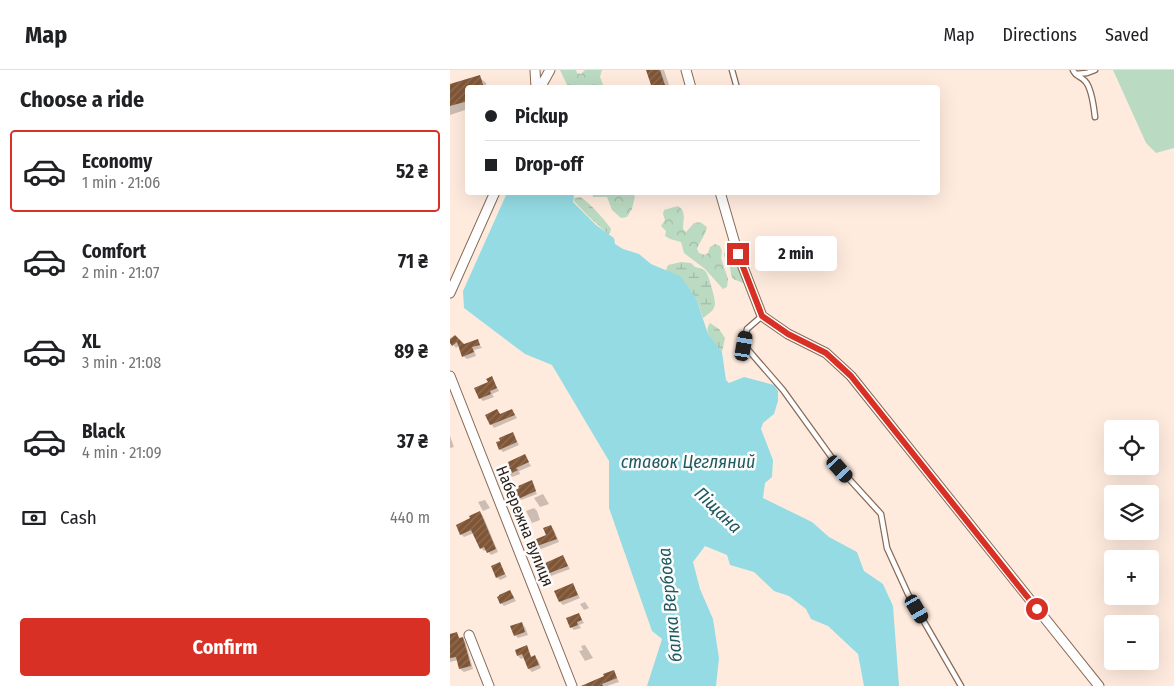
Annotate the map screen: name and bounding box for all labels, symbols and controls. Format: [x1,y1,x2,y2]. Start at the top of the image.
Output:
text: Map [25,21,67,49]
text: Map [943,24,975,46]
text: Directions [1003,24,1077,46]
text: Saved [1105,24,1149,46]
text: Choose a ride [20,86,144,113]
text: Pickup [515,105,568,128]
icon: car [22,149,67,194]
text: Economy [82,150,152,173]
text: Drop-off [515,153,583,176]
text: 52 ₴ [396,160,428,183]
text: 1 min · 21:06 [82,173,160,192]
callout: 2 min [756,236,838,272]
icon: car [22,239,67,284]
text: Comfort [82,240,146,263]
route end [727,243,749,265]
text: 2 min [778,244,814,263]
text: 71 ₴ [398,250,428,273]
text: 2 min · 21:07 [82,263,159,282]
icon: car [22,329,67,374]
text: XL [82,330,101,353]
car [734,330,753,362]
text: 89 ₴ [394,340,428,363]
text: 3 min · 21:08 [82,353,161,372]
icon: car [22,419,67,464]
text: Black [82,420,125,443]
map controls [1104,420,1159,670]
button: locate [1104,420,1159,475]
text: 37 ₴ [397,430,428,453]
text: 4 min · 21:09 [82,443,162,462]
water label: ставок Цегляний [621,451,755,473]
car [824,453,855,485]
street label: Набережна вулиця [492,463,558,589]
water label: Піщана [690,482,746,538]
button: layers [1104,485,1159,540]
icon: cash [20,504,48,532]
text: Cash [60,506,97,529]
text: 440 m [390,508,430,527]
water label: балка Вербова [653,547,687,663]
button: + [1104,550,1159,605]
car [903,592,930,626]
route start [1026,598,1048,620]
button: − [1104,615,1159,670]
button: Confirm [20,618,430,676]

